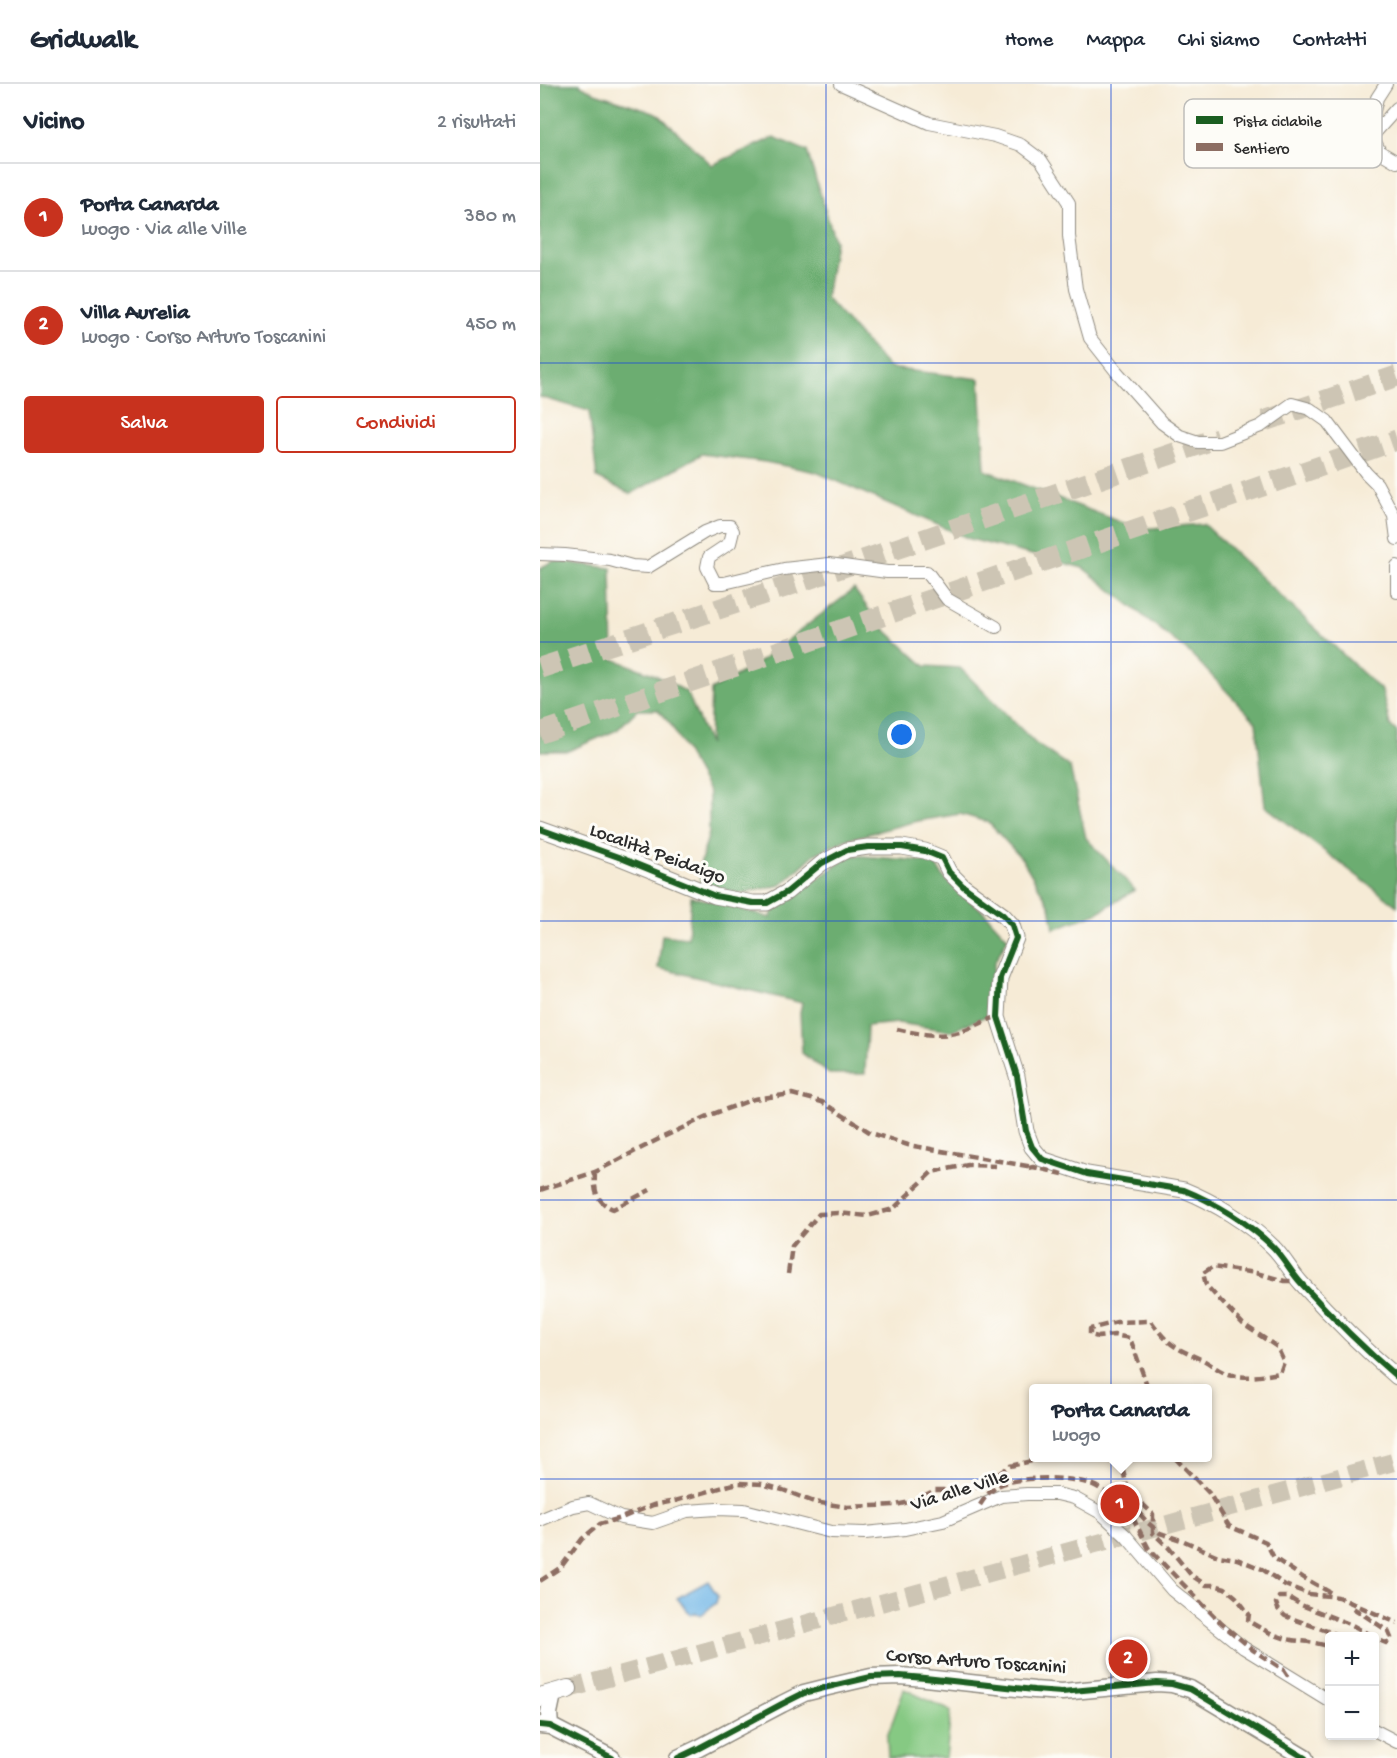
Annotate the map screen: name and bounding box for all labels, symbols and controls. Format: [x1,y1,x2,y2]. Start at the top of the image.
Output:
text: Gridwalk [30,25,136,58]
text: Home [1005,29,1053,54]
text: Mappa [1086,29,1145,54]
text: Chi siamo [1178,29,1260,54]
text: Contatti [1293,29,1367,54]
legend [1184,99,1382,168]
text: Vicino [24,108,84,139]
text: 2 risultati [437,112,516,135]
text: Pista ciclabile [1233,114,1323,133]
text: Sentiero [1234,141,1290,160]
text: Porta Canarda [81,193,218,219]
text: 1 [39,206,48,229]
text: 380 m [464,206,516,229]
text: Luogo · Via alle Ville [81,219,246,242]
text: Villa Aurelia [81,301,189,327]
text: 2 [39,314,48,337]
text: 450 m [466,314,516,337]
text: Luogo · Corso Arturo Toscanini [81,327,326,350]
button: Salva [24,396,264,453]
button: Condividi [276,396,516,453]
your location [887,720,916,749]
street label: Località Peidaigo [586,820,728,890]
popup [1029,1384,1212,1462]
text: Porta Canarda [1052,1399,1189,1425]
text: Luogo [1052,1425,1101,1448]
street label: Via alle Ville [907,1466,1012,1518]
pin: 1 [1100,1482,1140,1526]
map controls [1325,1632,1379,1740]
button: + [1325,1632,1379,1686]
pin: 2 [1108,1636,1148,1682]
street label: Corso Arturo Toscanini [885,1645,1067,1681]
button: − [1325,1686,1379,1740]

